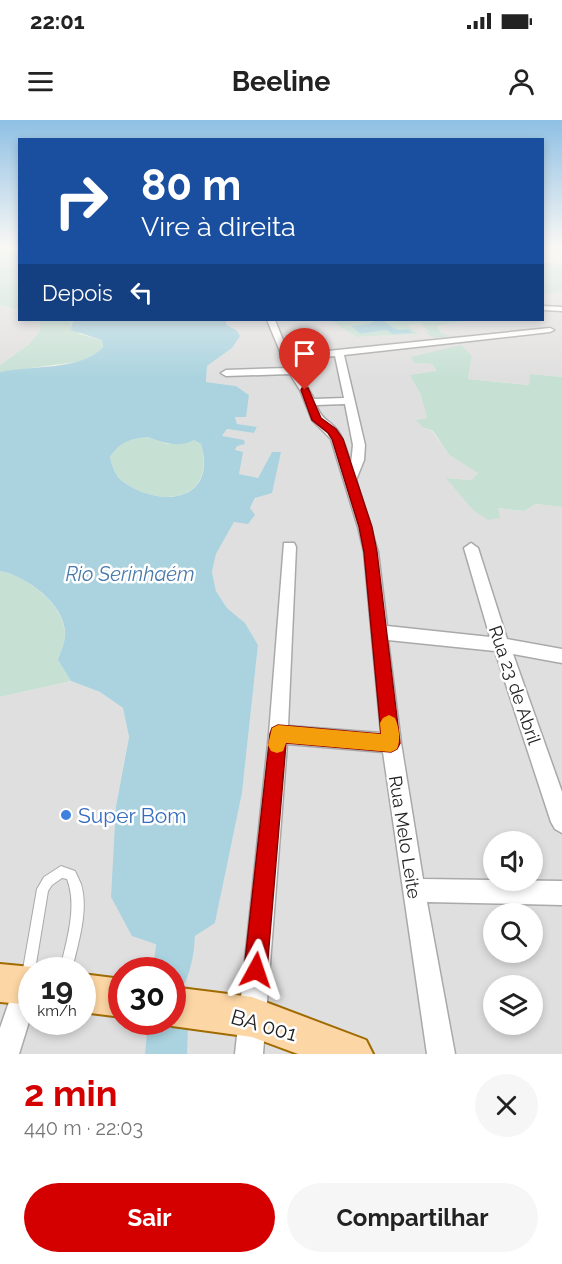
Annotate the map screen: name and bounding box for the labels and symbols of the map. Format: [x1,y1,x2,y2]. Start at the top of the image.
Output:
pin [279,328,330,390]
water label: Rio Serinhaém [65,562,195,586]
street label: Rua 23 de Abril [485,623,545,747]
street label: Rua Melo Leite [385,774,425,900]
place label: Super Bom [78,803,187,828]
marker: Super Bom [59,808,73,822]
position arrow [224,938,288,1002]
speed limit sign: 30 [108,957,186,1035]
street label: BA 001 [228,1004,300,1046]

